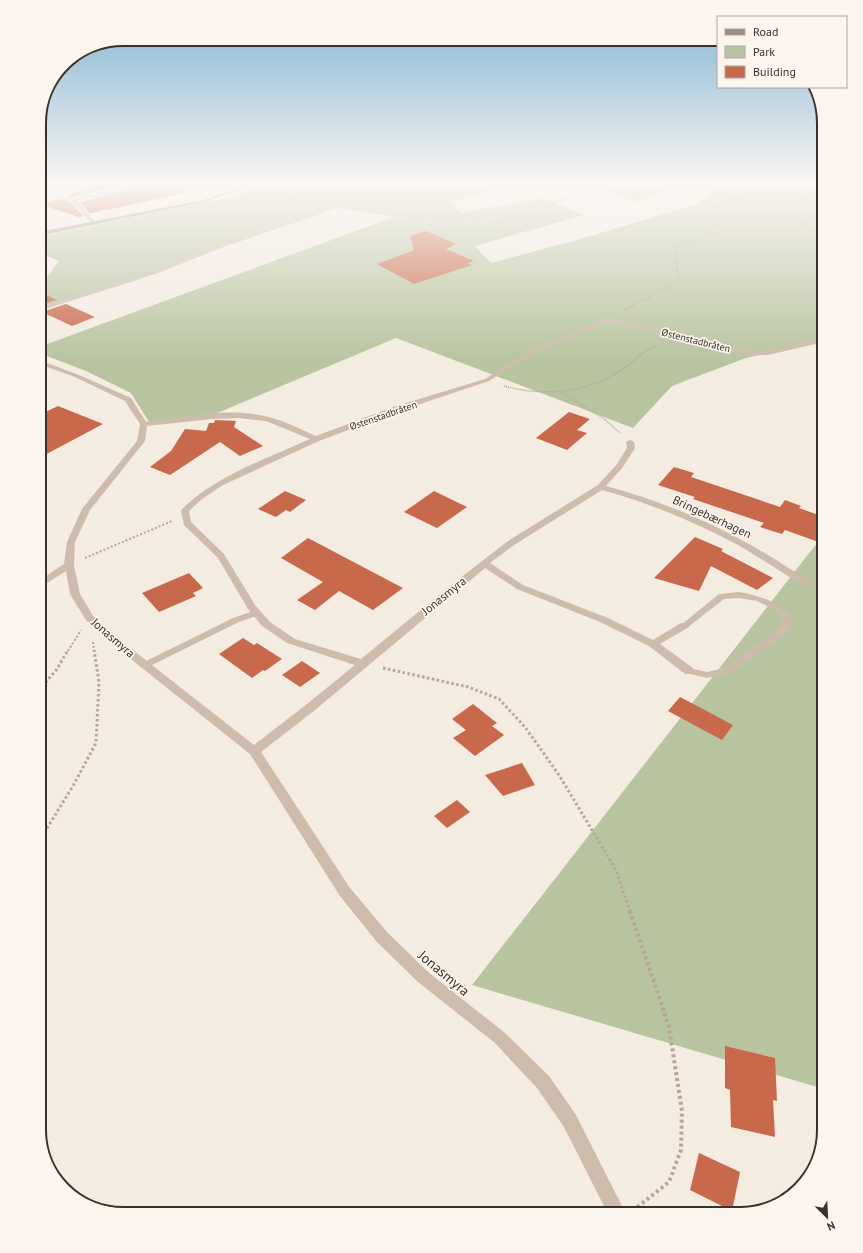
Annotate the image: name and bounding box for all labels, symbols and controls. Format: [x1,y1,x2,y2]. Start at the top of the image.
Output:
legend [717,16,847,88]
text: Road [753,24,778,39]
text: Park [753,44,775,59]
text: Building [753,64,796,79]
street label: Østenstadbråten [660,326,732,355]
street label: Østenstadbråten [348,398,419,433]
street label: Bringebærhagen [670,492,754,541]
street label: Jonasmyra [418,573,469,619]
street label: Jonasmyra [88,614,138,661]
street label: Jonasmyra [414,946,473,1000]
north arrow [807,1197,847,1237]
text: N [825,1218,837,1234]

